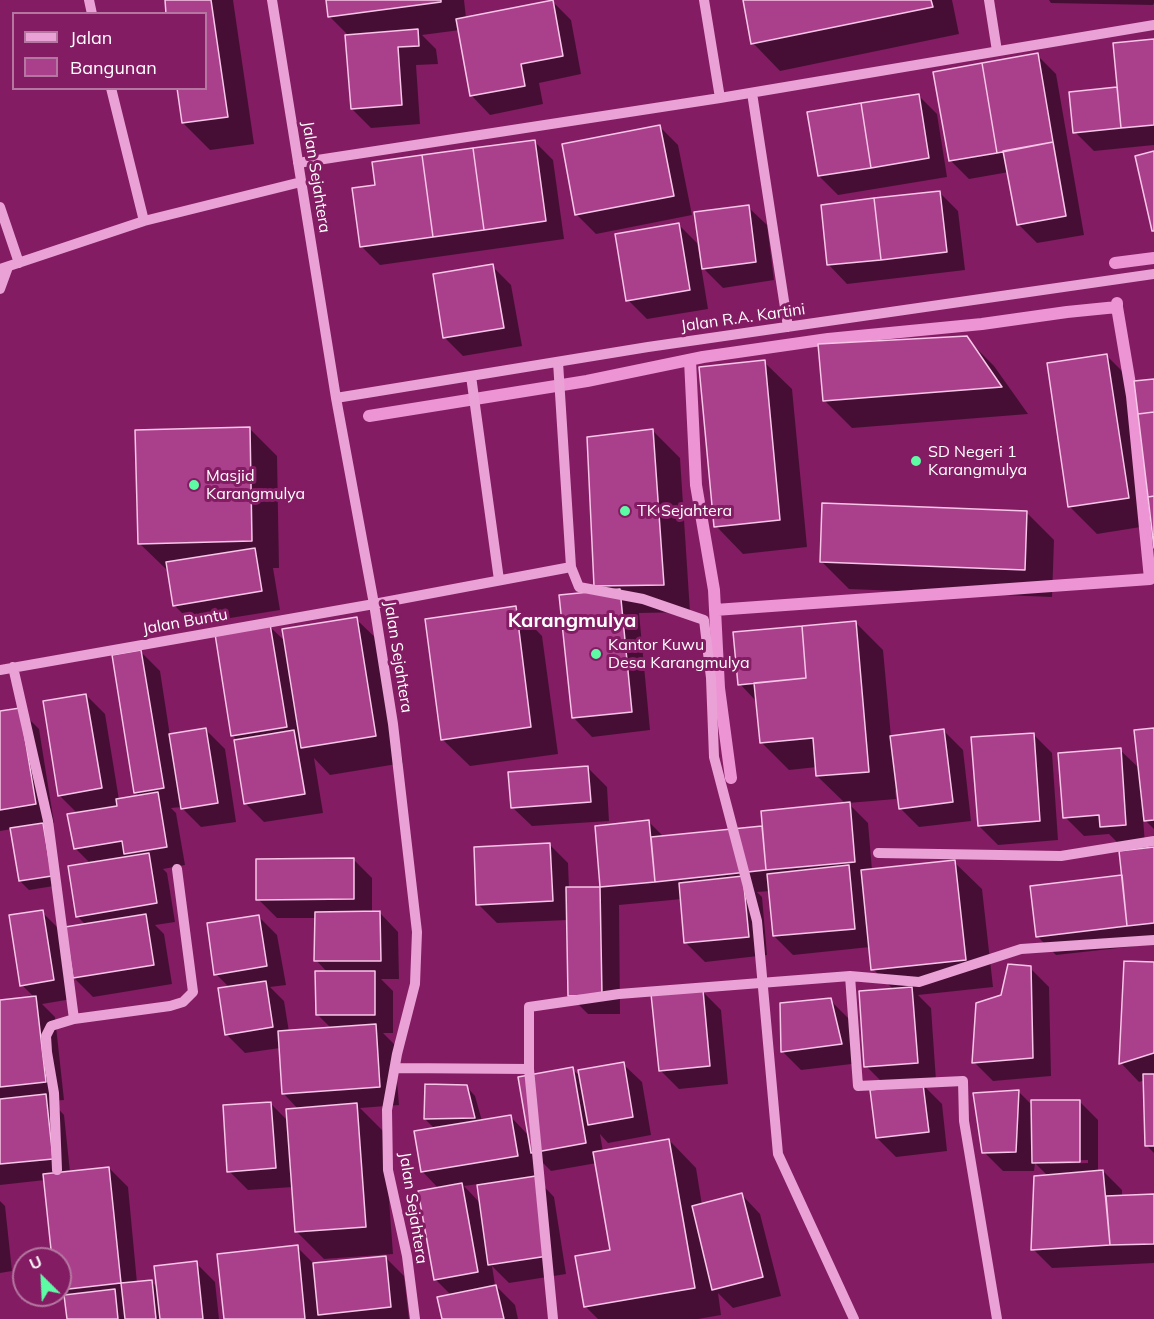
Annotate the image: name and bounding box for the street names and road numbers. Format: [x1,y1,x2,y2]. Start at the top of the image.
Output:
street label: Jalan Sejahtera [298,120,334,234]
street label: Jalan R.A. Kartini [680,300,806,336]
street label: Jalan Sejahtera [380,600,416,714]
street label: Jalan Buntu [141,605,229,639]
street label: Jalan Sejahtera [395,1151,431,1265]

